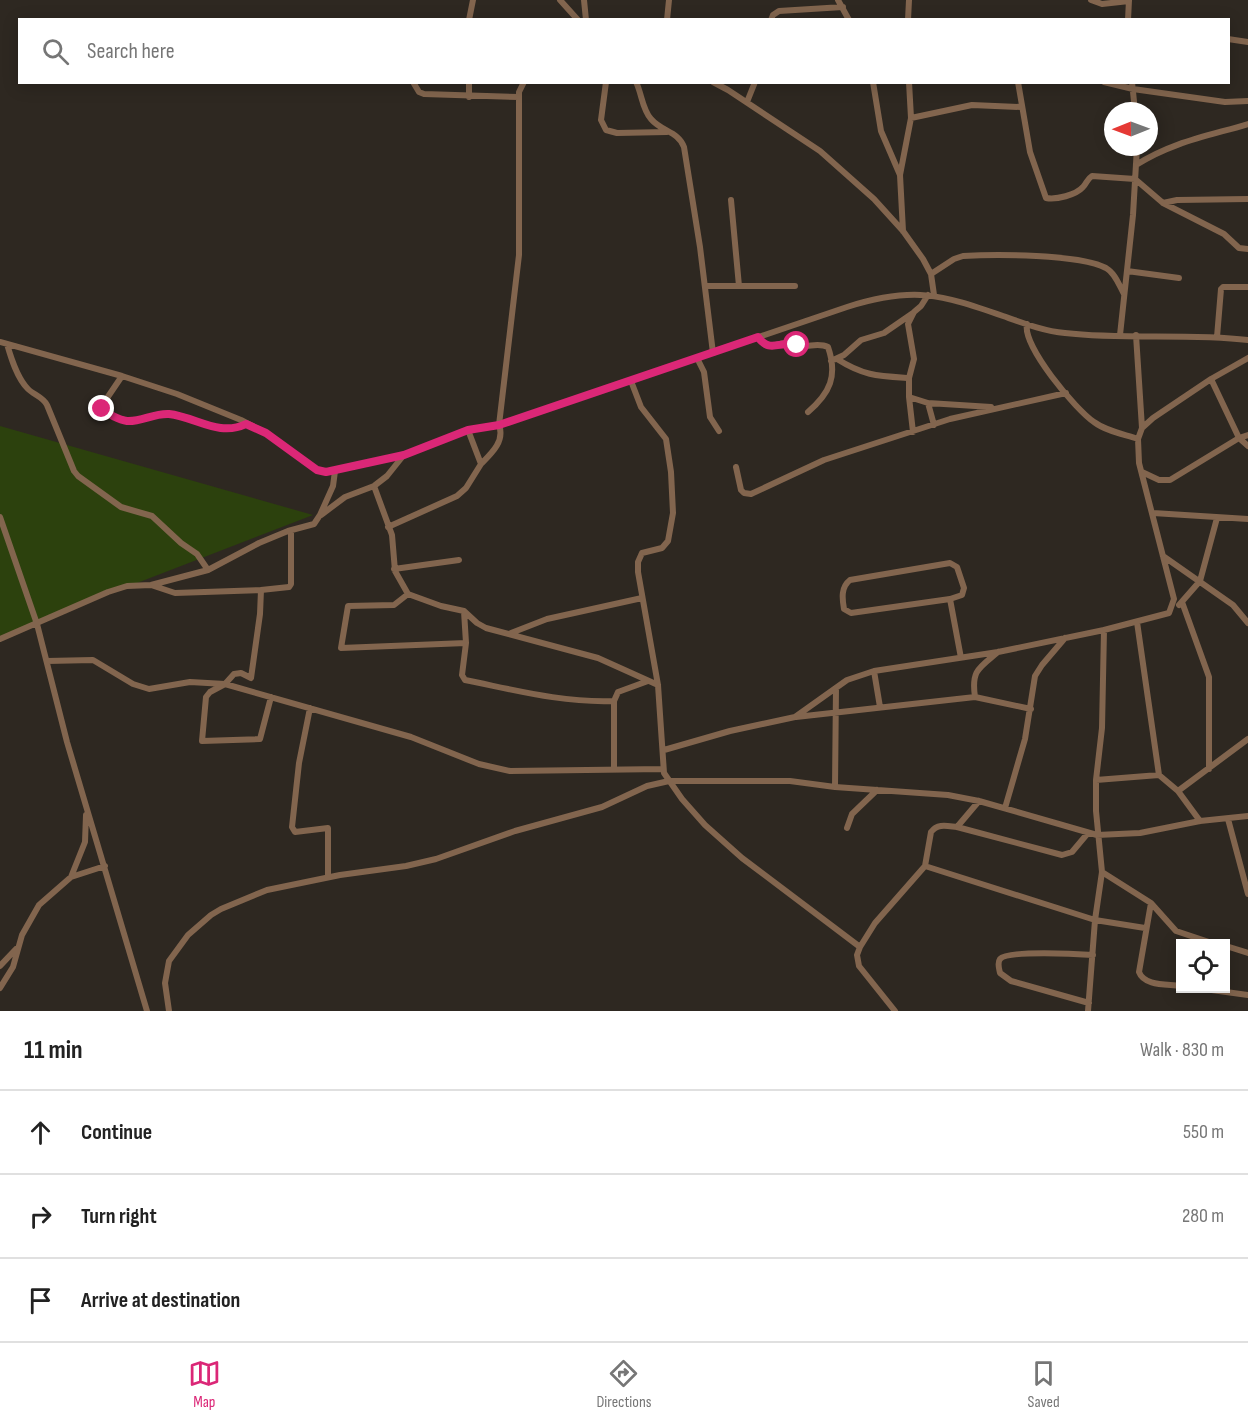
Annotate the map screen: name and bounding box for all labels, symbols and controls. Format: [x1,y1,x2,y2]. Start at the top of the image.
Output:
search box [18,18,1230,84]
icon: search [39,35,72,68]
text: Search here [87,38,174,65]
north arrow [1104,102,1158,156]
route start [783,331,809,357]
route end [88,395,114,421]
map controls [1176,939,1230,993]
button: locate [1176,939,1230,993]
text: 11 min [24,1035,83,1066]
text: Walk · 830 m [1140,1038,1224,1062]
icon: ahead [24,1116,57,1149]
text: Continue [81,1119,152,1146]
text: 550 m [1183,1120,1224,1144]
icon: right [24,1200,57,1233]
text: Turn right [81,1203,157,1230]
text: 280 m [1182,1204,1224,1228]
icon: arrive [24,1284,57,1317]
text: Arrive at destination [81,1287,240,1314]
tab: Map [188,1357,221,1412]
tab: Directions [596,1357,652,1412]
tab: Saved [1027,1357,1060,1412]

